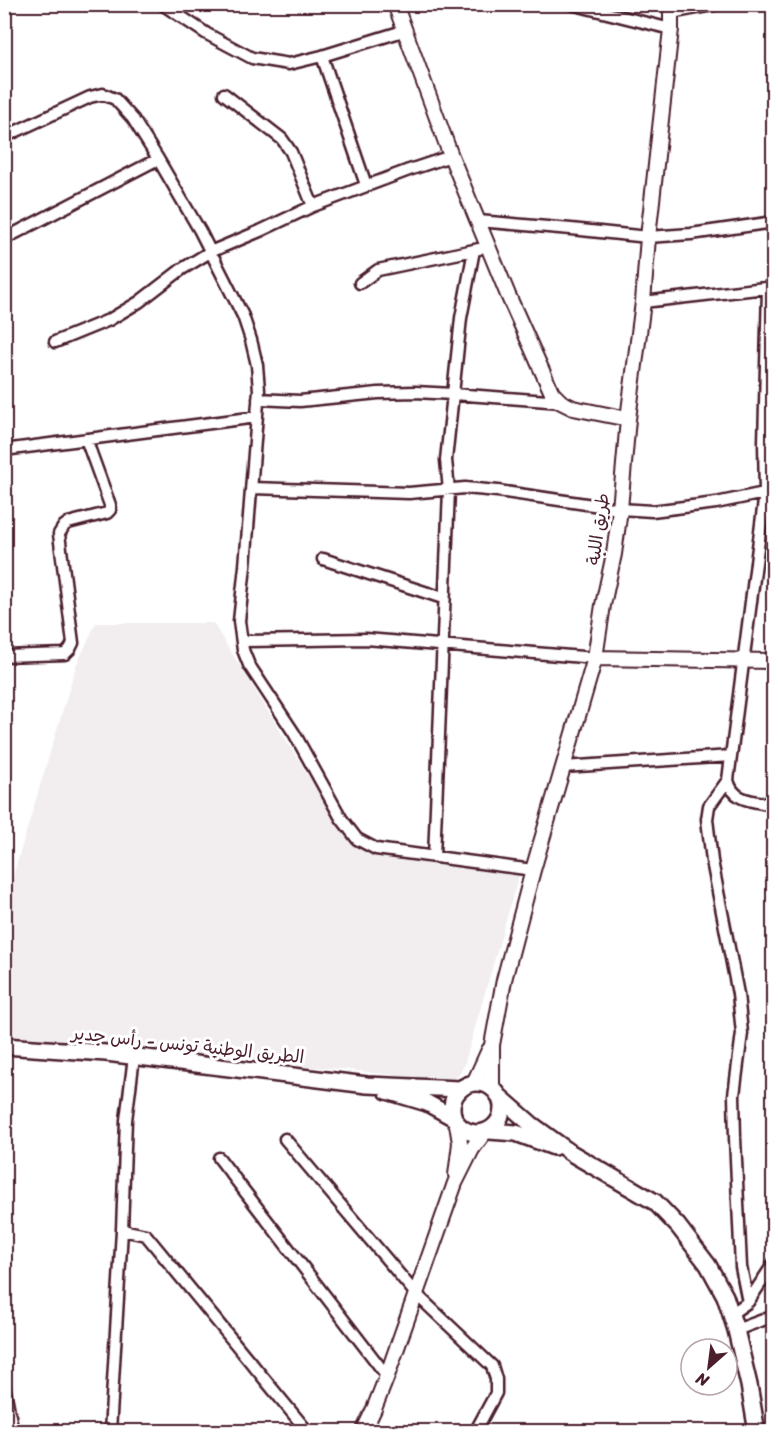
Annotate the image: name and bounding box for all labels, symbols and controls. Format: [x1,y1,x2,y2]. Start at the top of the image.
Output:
street label: طريق اللبة [577,491,619,567]
street label: الطريق الوطنية تونس - رأس جدير [68,1017,306,1073]
north arrow [679,1337,739,1397]
text: N [690,1364,715,1396]

